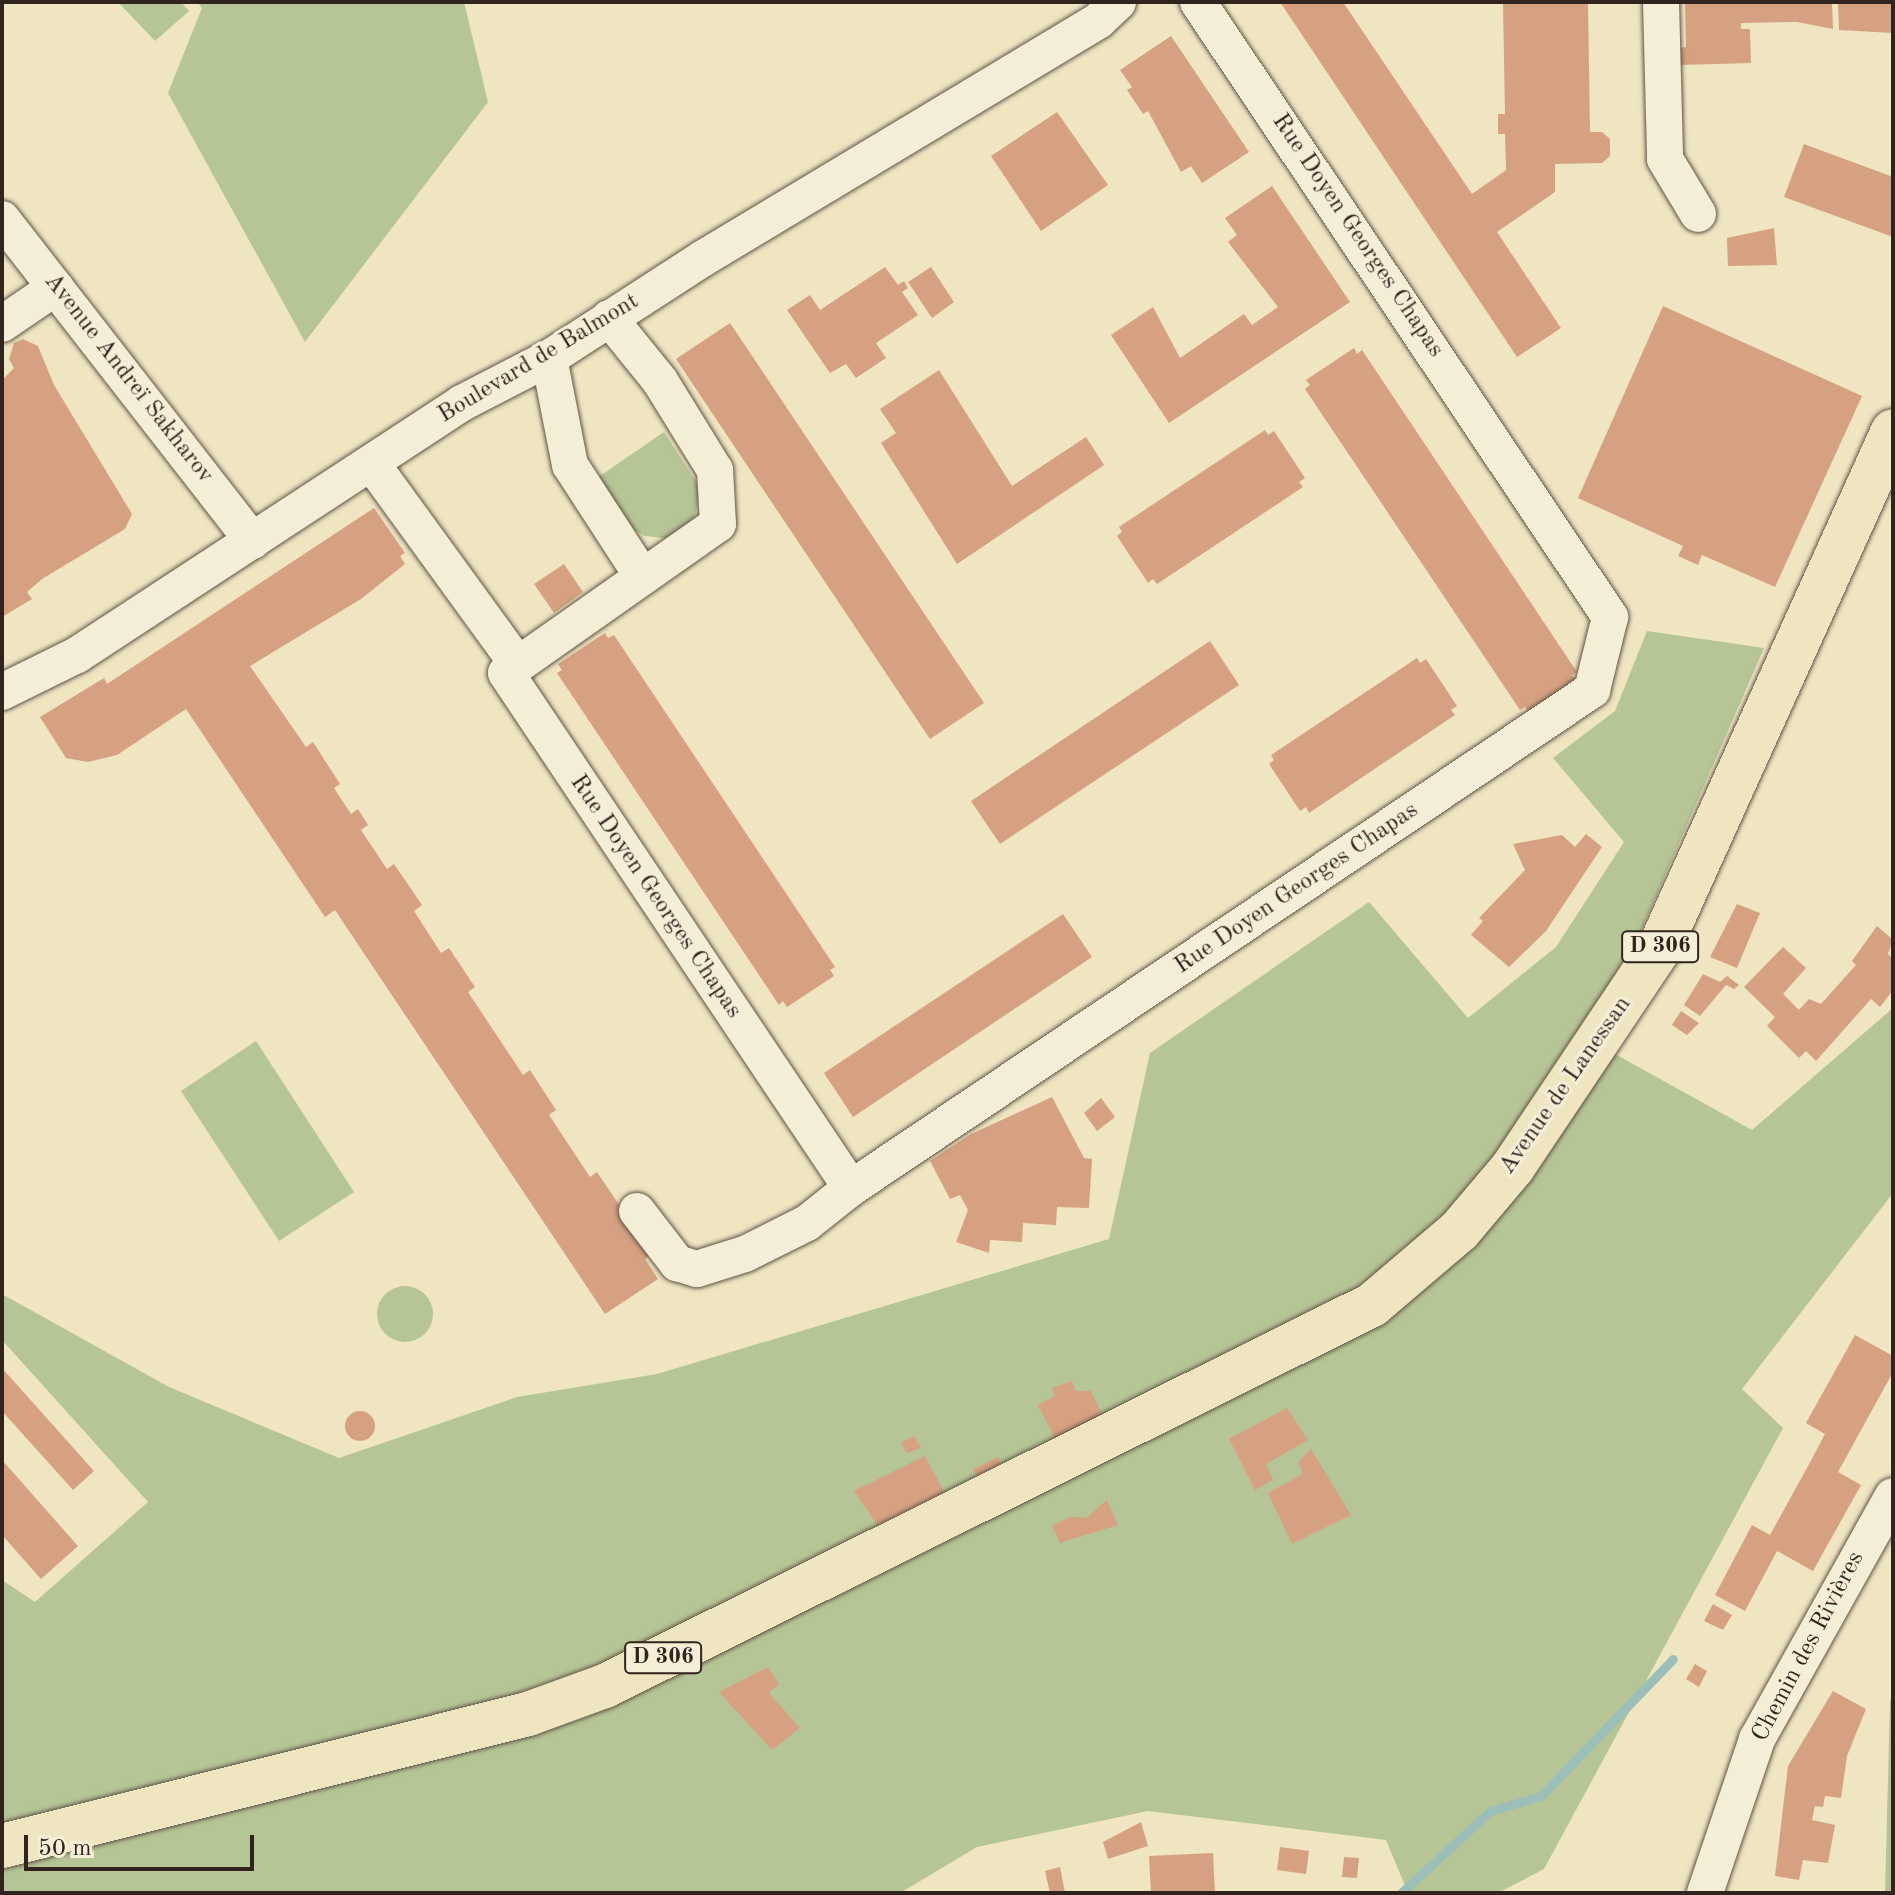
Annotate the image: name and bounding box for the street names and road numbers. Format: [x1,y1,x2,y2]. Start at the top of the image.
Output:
street label: Rue Doyen Georges Chapas [1265,109,1449,363]
street label: Avenue Andreï Sakharov [37,268,219,490]
street label: Boulevard de Balmont [433,288,645,430]
street label: Rue Doyen Georges Chapas [563,770,747,1024]
street label: Rue Doyen Georges Chapas [1170,797,1424,981]
road number: D 306 [1620,929,1700,965]
street label: Avenue de Lanessan [1494,991,1638,1181]
street label: Chemin des Rivières [1747,1547,1871,1747]
road number: D 306 [623,1640,703,1676]

